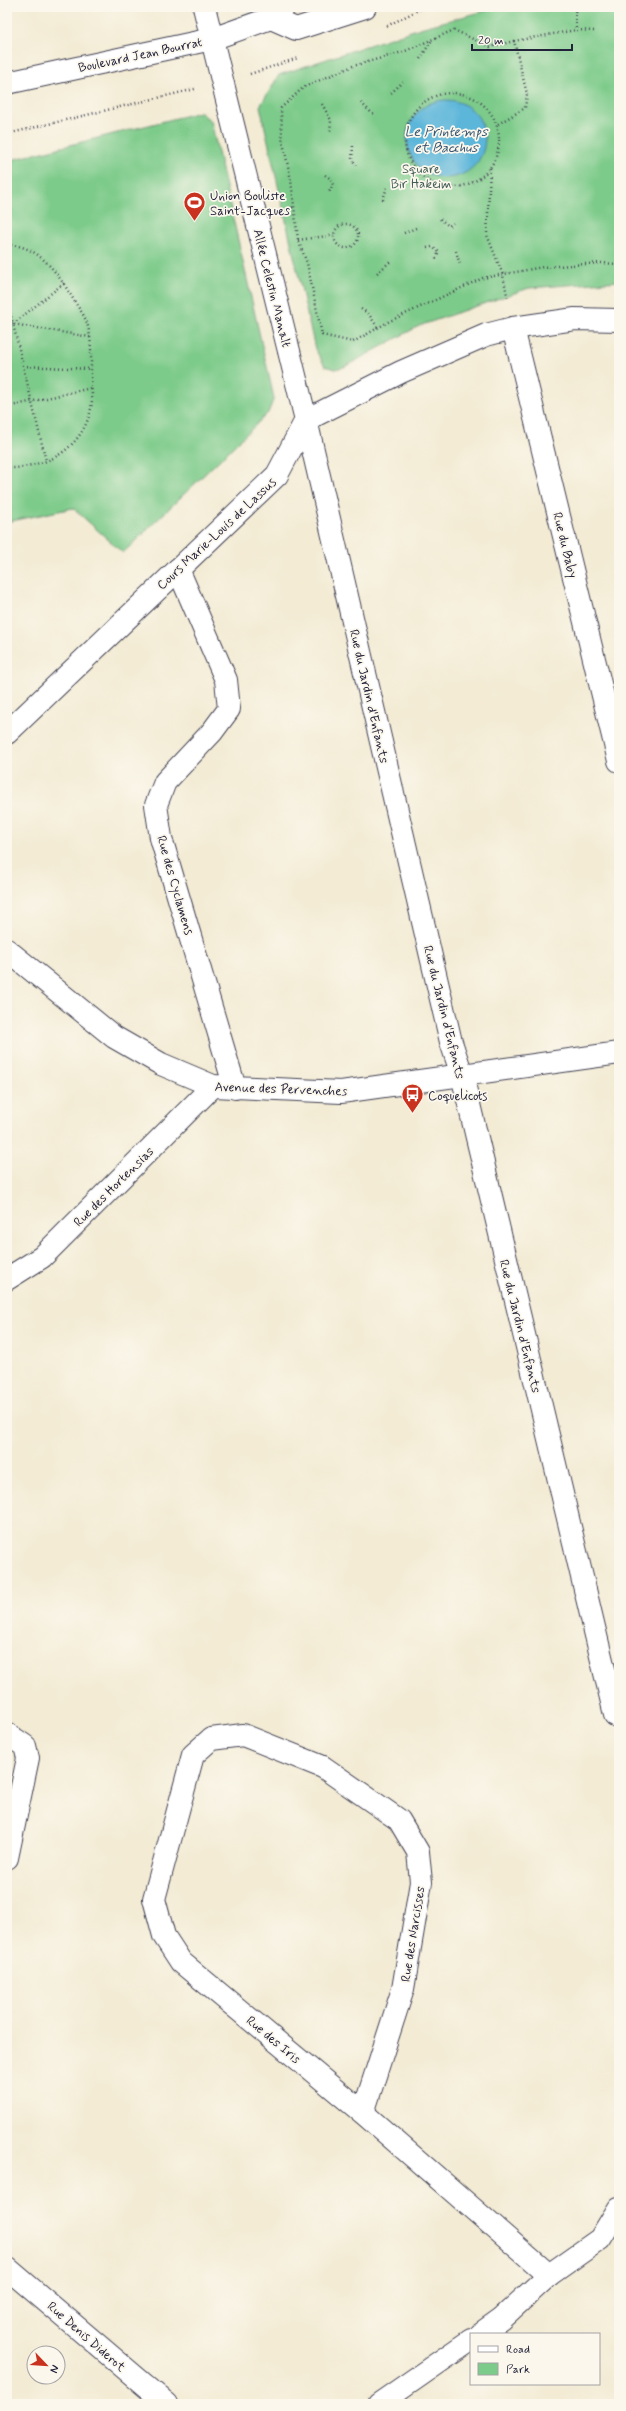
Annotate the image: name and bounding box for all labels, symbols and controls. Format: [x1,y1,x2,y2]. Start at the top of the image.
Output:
scale bar [472,26,572,52]
text: 20 m [478,33,504,49]
street label: Boulevard Jean Bourrat [77,34,204,77]
water label: Le Printemps et Bacchus [405,123,489,157]
park label: Square Bir Hakeim [391,161,451,193]
place label: Union Bouliste Saint-Jacques [210,188,290,220]
sports icon: Union Bouliste Saint-Jacques [182,189,208,222]
street label: Allée Celestin Manalt [249,227,294,349]
street label: Cours Marie-Louis de Lassus [154,474,280,594]
street label: Rue du Baby [548,511,581,580]
street label: Rue du Jardin d'Enfants [345,628,392,765]
street label: Rue des Cyclamens [152,834,197,937]
street label: Rue du Jardin d'Enfants [419,944,468,1081]
street label: Avenue des Pervenches [214,1079,348,1100]
bus stop icon: Coquelicots [399,1082,425,1115]
place label: Coquelicots [428,1088,487,1105]
street label: Rue des Hortensias [70,1143,158,1231]
street label: Rue du Jardin d'Enfants [495,1258,544,1395]
street label: Rue des Narcisses [398,1885,429,1983]
street label: Rue des Iris [242,2012,304,2068]
street label: Rue Denis Diderot [43,2298,129,2376]
legend [470,2333,600,2385]
text: Road [506,2342,530,2358]
north arrow [26,2345,66,2385]
text: Park [506,2362,530,2378]
text: N [46,2363,62,2375]

